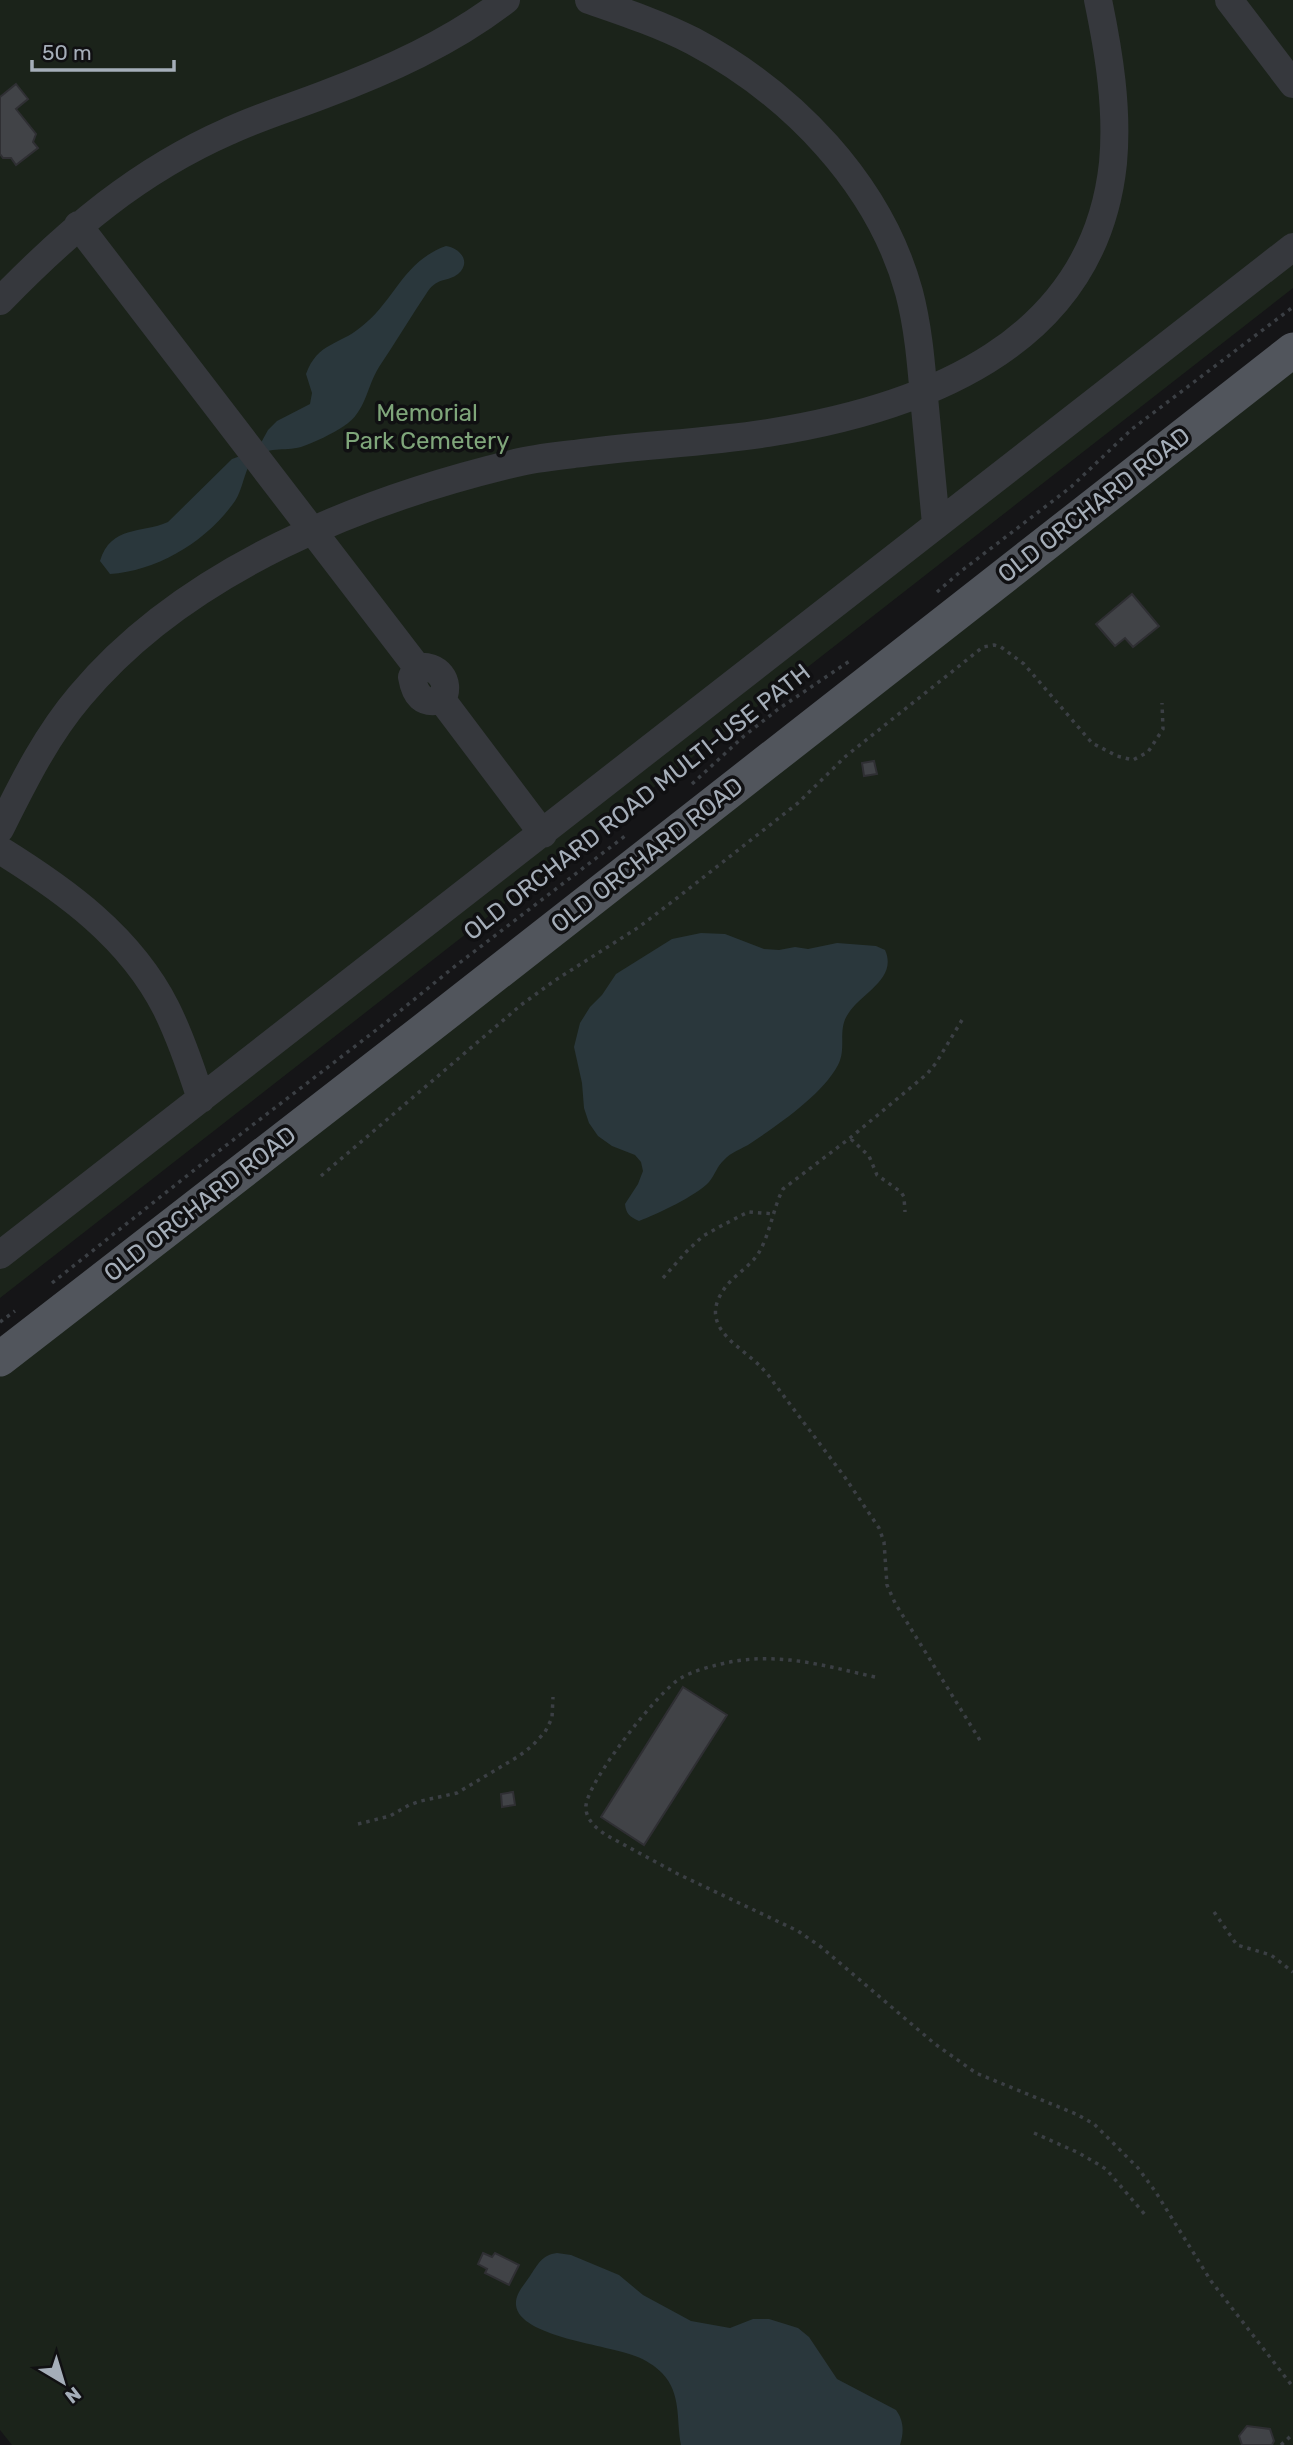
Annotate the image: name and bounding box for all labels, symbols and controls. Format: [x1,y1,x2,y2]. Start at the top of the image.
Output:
scale bar [32,28,173,72]
text: 50 m [42,40,92,65]
park label: Memorial Park Cemetery [345,399,509,455]
street label: OLD ORCHARD ROAD [993,421,1195,589]
street label: OLD ORCHARD ROAD MULTI-USE PATH [458,658,816,946]
street label: OLD ORCHARD ROAD [545,771,749,939]
street label: OLD ORCHARD ROAD [99,1120,301,1288]
north arrow [28,2347,98,2417]
text: N [61,2382,86,2408]

